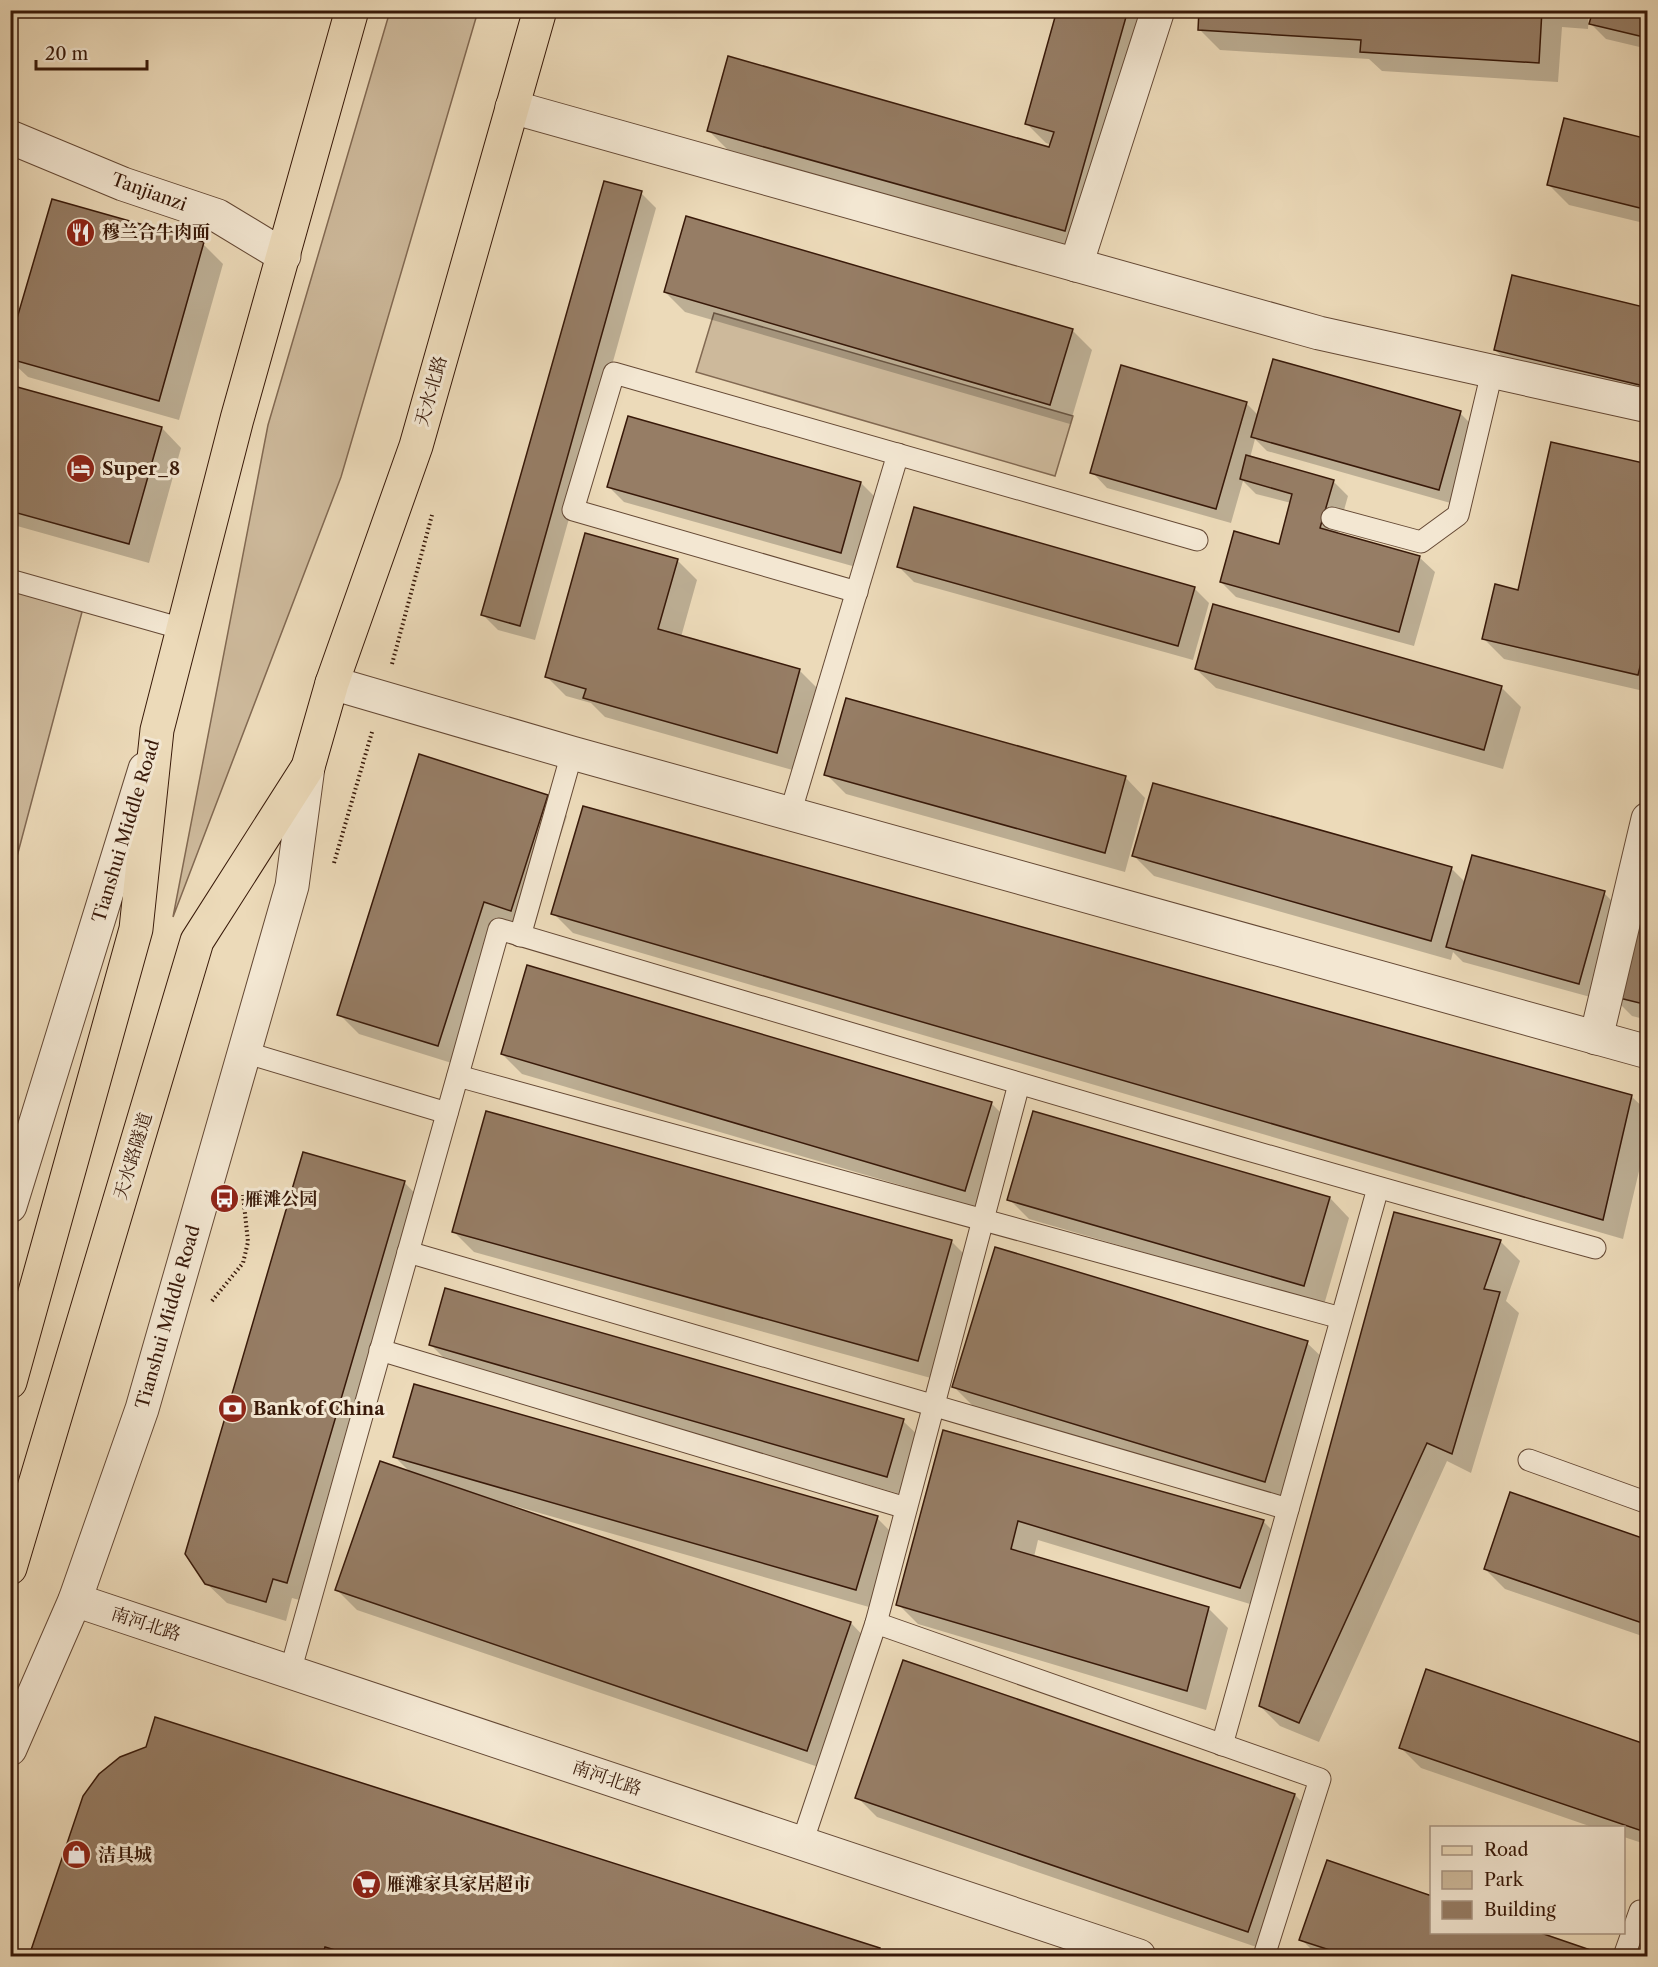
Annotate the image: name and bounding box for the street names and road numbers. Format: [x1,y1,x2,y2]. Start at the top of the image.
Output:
street label: Tanjianzi [108,168,190,216]
street label: 天水北路 [411,353,451,429]
street label: Tianshui Middle Road [88,737,164,925]
street label: 天水路隧道 [109,1110,157,1202]
street label: Tianshui Middle Road [131,1222,205,1411]
street label: 南河北路 [108,1602,184,1646]
street label: 南河北路 [569,1756,645,1800]

